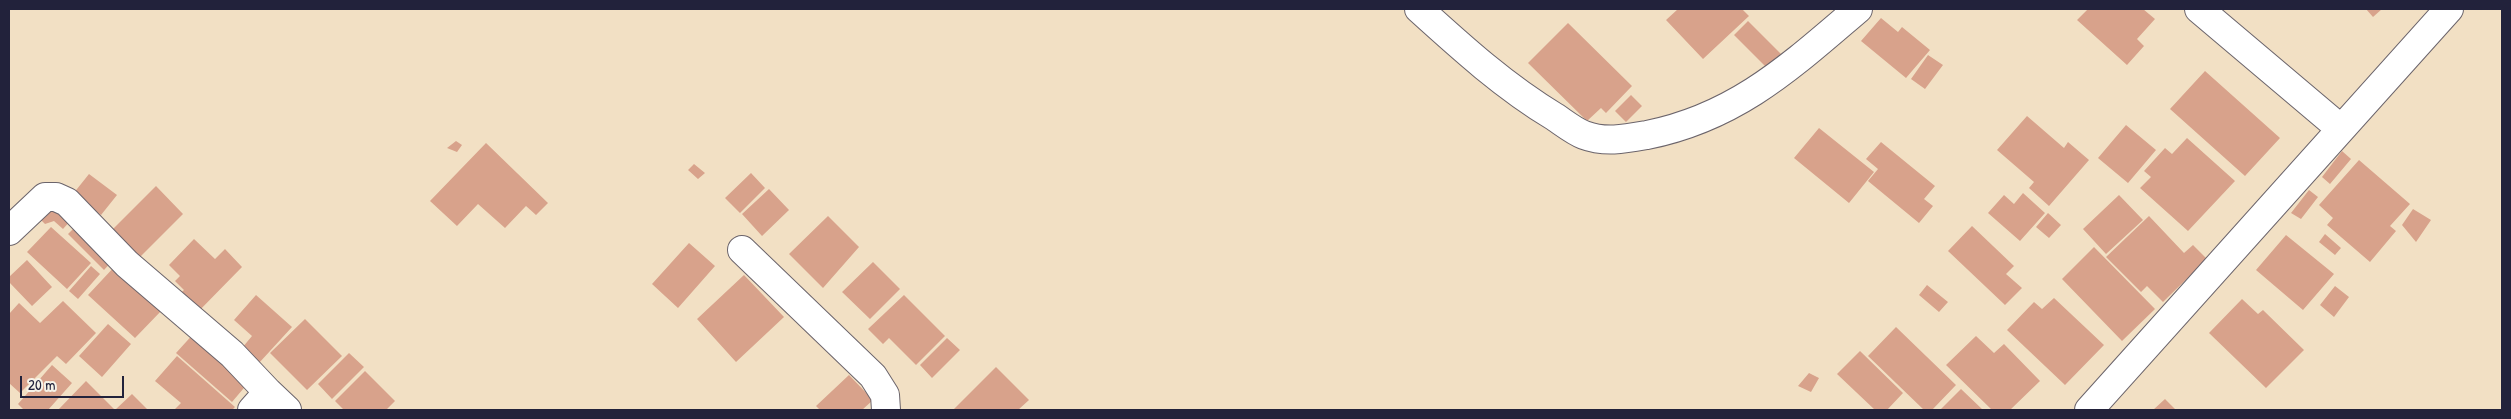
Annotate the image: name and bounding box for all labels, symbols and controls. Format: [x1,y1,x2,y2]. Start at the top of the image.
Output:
scale bar [22,366,126,398]
text: 20 m [28,374,55,395]

